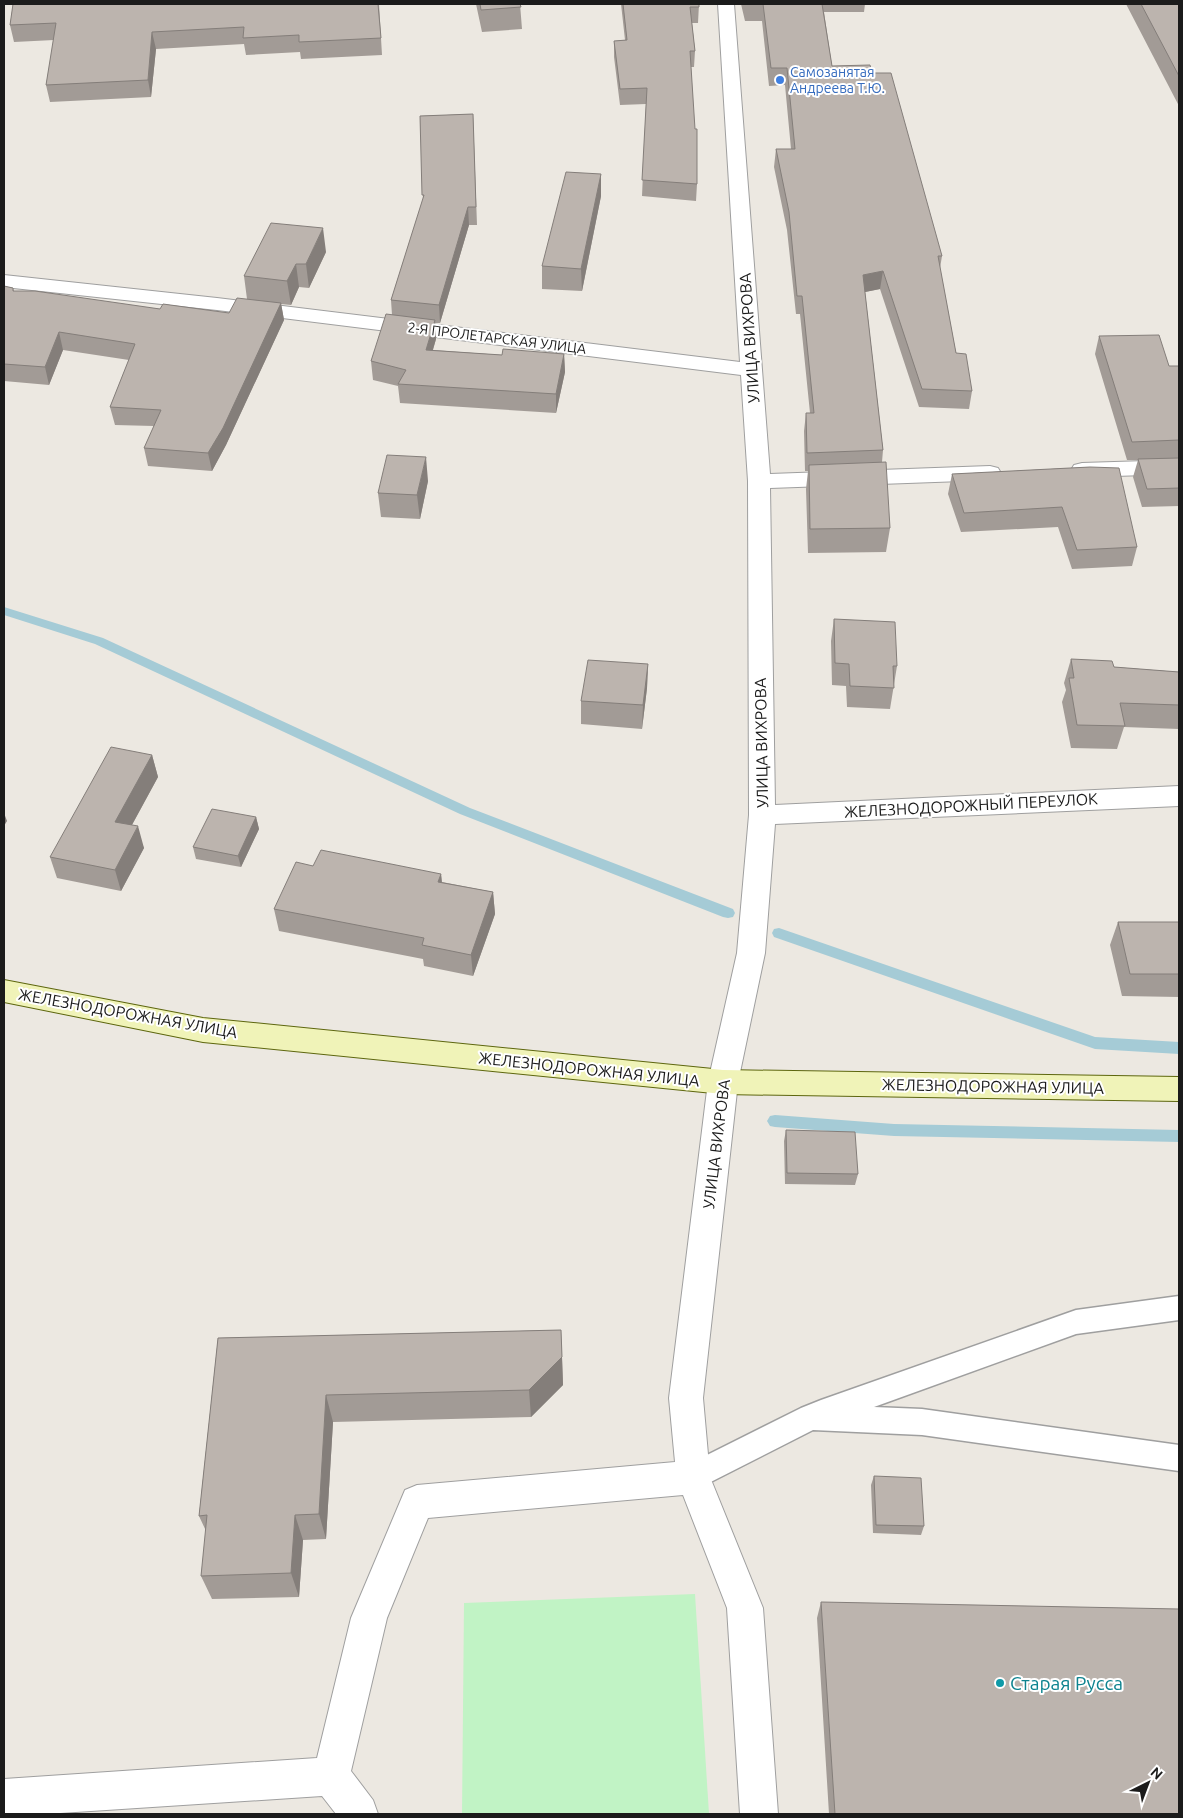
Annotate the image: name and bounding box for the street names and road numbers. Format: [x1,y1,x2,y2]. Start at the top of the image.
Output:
street label: УЛИЦА ВИХРОВА [735,272,763,404]
street label: 2-Я ПРОЛЕТАРСКАЯ УЛИЦА [407,319,587,357]
street label: УЛИЦА ВИХРОВА [751,677,771,808]
street label: ЖЕЛЕЗНОДОРОЖНЫЙ ПЕРЕУЛОК [844,788,1098,821]
street label: ЖЕЛЕЗНОДОРОЖНАЯ УЛИЦА [17,985,240,1041]
street label: ЖЕЛЕЗНОДОРОЖНАЯ УЛИЦА [478,1048,701,1090]
street label: ЖЕЛЕЗНОДОРОЖНАЯ УЛИЦА [882,1075,1105,1097]
street label: УЛИЦА ВИХРОВА [699,1078,733,1210]

